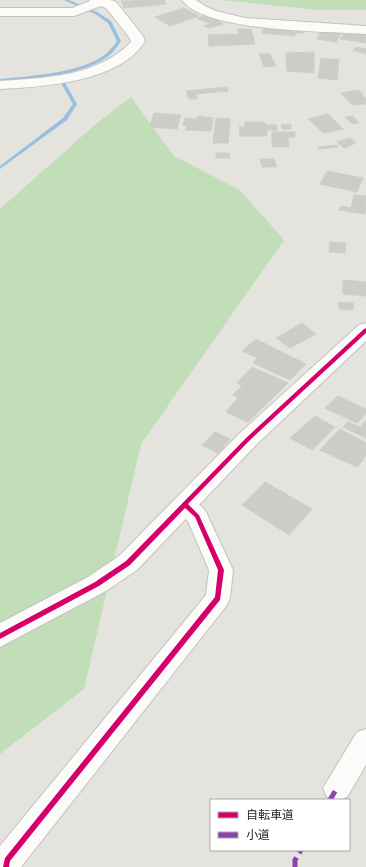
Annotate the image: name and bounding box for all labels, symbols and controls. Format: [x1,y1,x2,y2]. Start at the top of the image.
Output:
legend [210,799,350,851]
text: 自転車道 [246,807,294,823]
text: 小道 [246,827,270,843]

